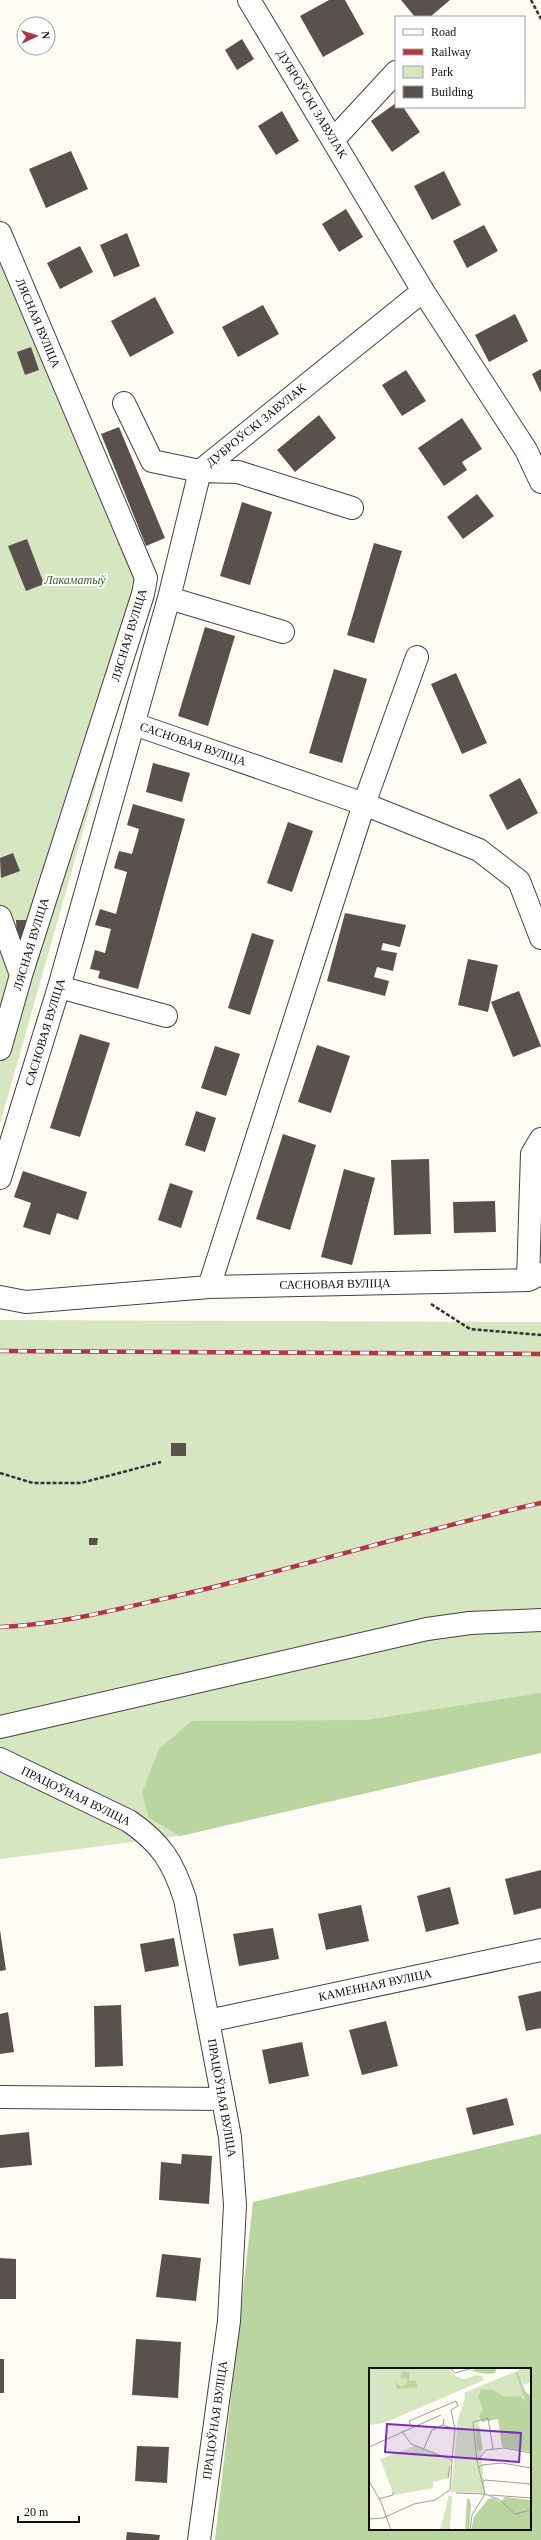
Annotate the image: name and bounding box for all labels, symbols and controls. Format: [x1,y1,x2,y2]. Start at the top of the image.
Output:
north arrow [16,16,56,56]
legend [395,16,525,108]
text: Road [431,25,456,39]
text: N [40,31,52,40]
text: Railway [431,45,471,59]
street label: ДУБРОЎСКІ ЗАВУЛАК [274,47,351,162]
text: Park [431,65,453,79]
text: Building [431,85,473,99]
street label: ЛЯСНАЯ ВУЛІЦА [13,276,63,370]
street label: ДУБРОЎСКІ ЗАВУЛАК [203,380,310,470]
park label: Лакаматыў [43,573,106,587]
street label: ЛЯСНАЯ ВУЛІЦА [108,587,150,683]
street label: САСНОВАЯ ВУЛІЦА [138,719,248,769]
street label: ЛЯСНАЯ ВУЛІЦА [10,896,52,992]
street label: САСНОВАЯ ВУЛІЦА [22,976,68,1087]
street label: САСНОВАЯ ВУЛІЦА [279,1276,391,1292]
street label: ПРАЦОЎНАЯ ВУЛІЦА [19,1763,133,1829]
street label: КАМЕННАЯ ВУЛІЦА [317,1966,433,2004]
street label: ПРАЦОЎНАЯ ВУЛІЦА [205,2038,239,2159]
street label: ПРАЦОЎНАЯ ВУЛІЦА [200,2359,230,2480]
inset map [369,2368,531,2530]
scale bar [18,2498,79,2524]
text: 20 m [24,2505,49,2519]

